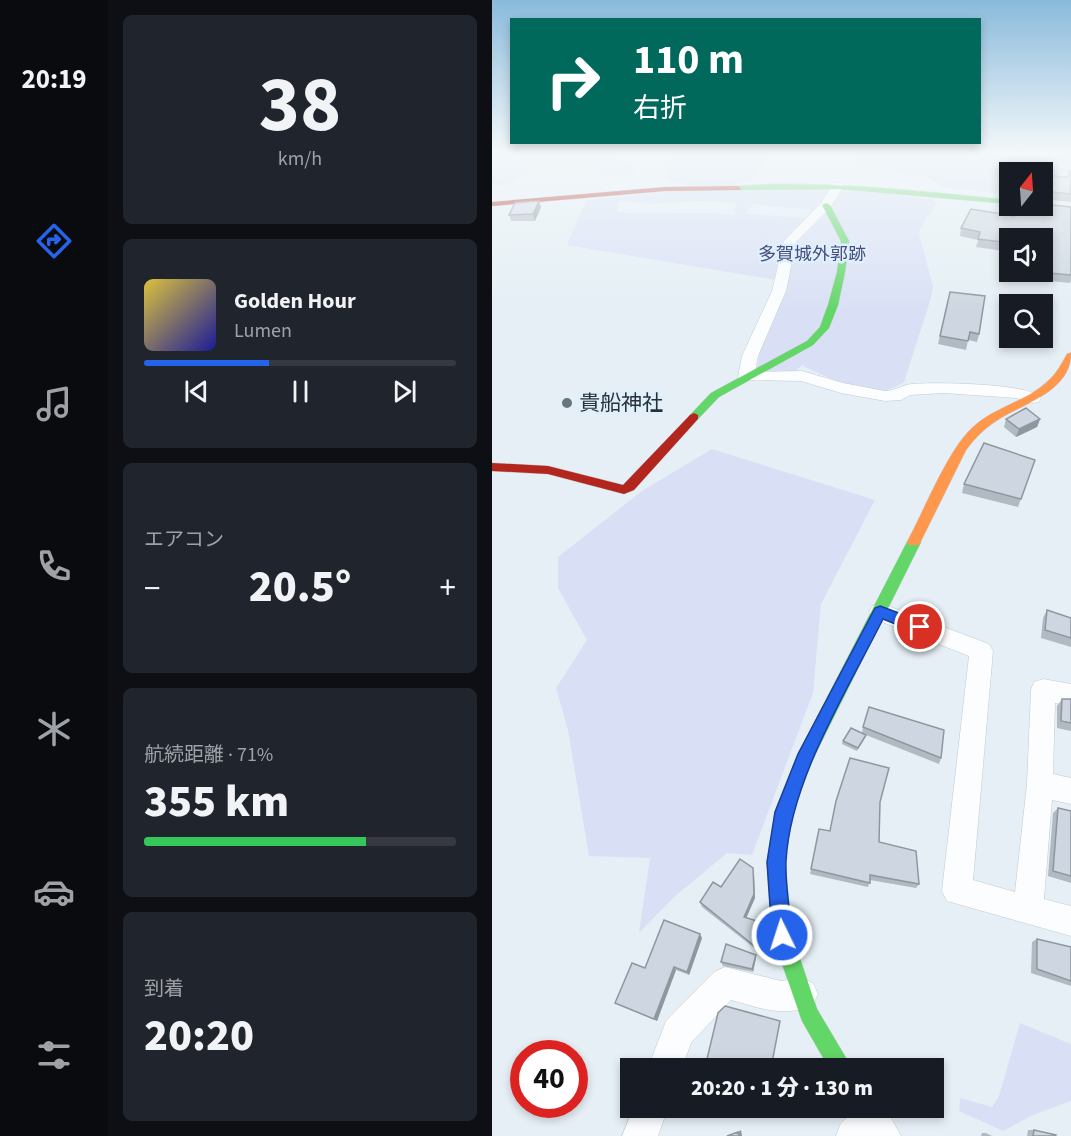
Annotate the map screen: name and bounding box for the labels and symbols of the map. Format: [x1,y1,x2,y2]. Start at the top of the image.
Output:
north arrow [999,162,1053,216]
park label: 多賀城外郭跡 [758,242,866,267]
place label: 貴船神社 [579,388,663,418]
marker: 貴船神社 [560,396,574,410]
pin [894,601,945,652]
position arrow [750,903,814,967]
speed limit sign: 40 [510,1040,588,1118]

